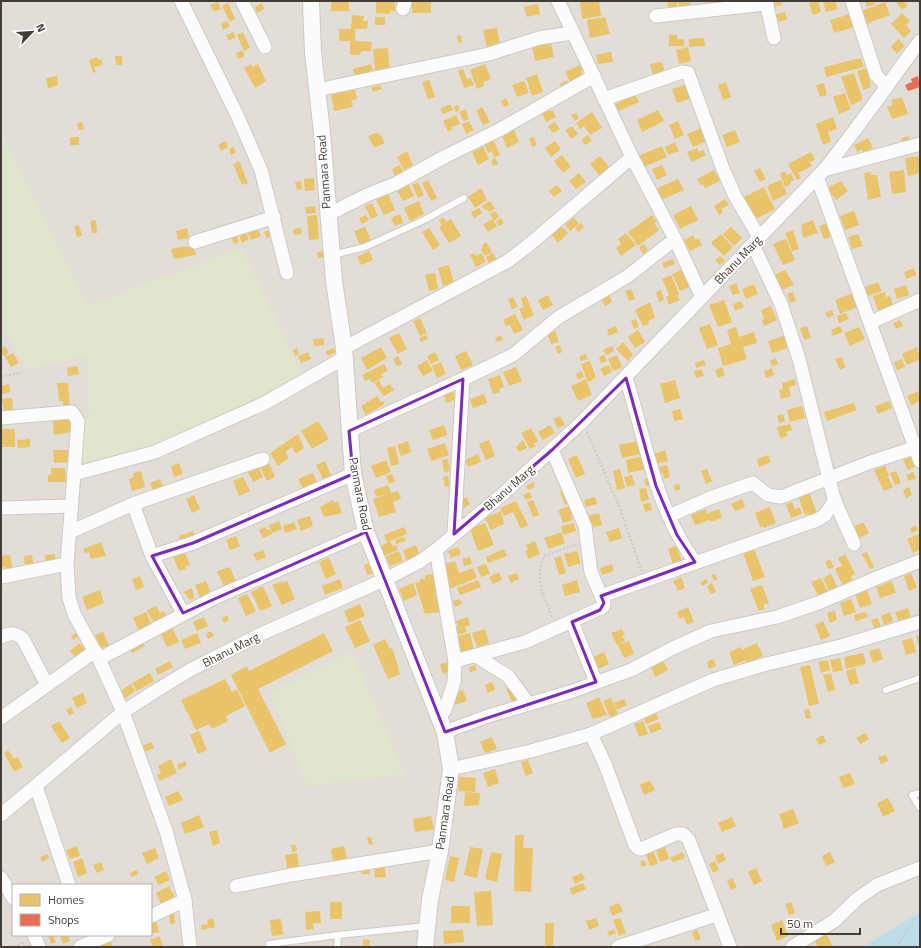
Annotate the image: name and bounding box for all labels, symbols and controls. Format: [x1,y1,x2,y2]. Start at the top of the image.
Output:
north arrow [12,12,52,52]
text: N [32,21,50,35]
street label: Panmara Road [311,134,336,210]
street label: Bhanu Marg [709,231,766,288]
street label: Panmara Road [344,456,377,532]
street label: Bhanu Marg [479,460,538,515]
street label: Bhanu Marg [199,627,263,672]
street label: Panmara Road [430,775,459,851]
legend [12,884,152,936]
text: Homes [48,890,84,909]
text: Shops [48,910,80,929]
scale bar [781,910,860,936]
text: 50 m [787,914,813,933]

